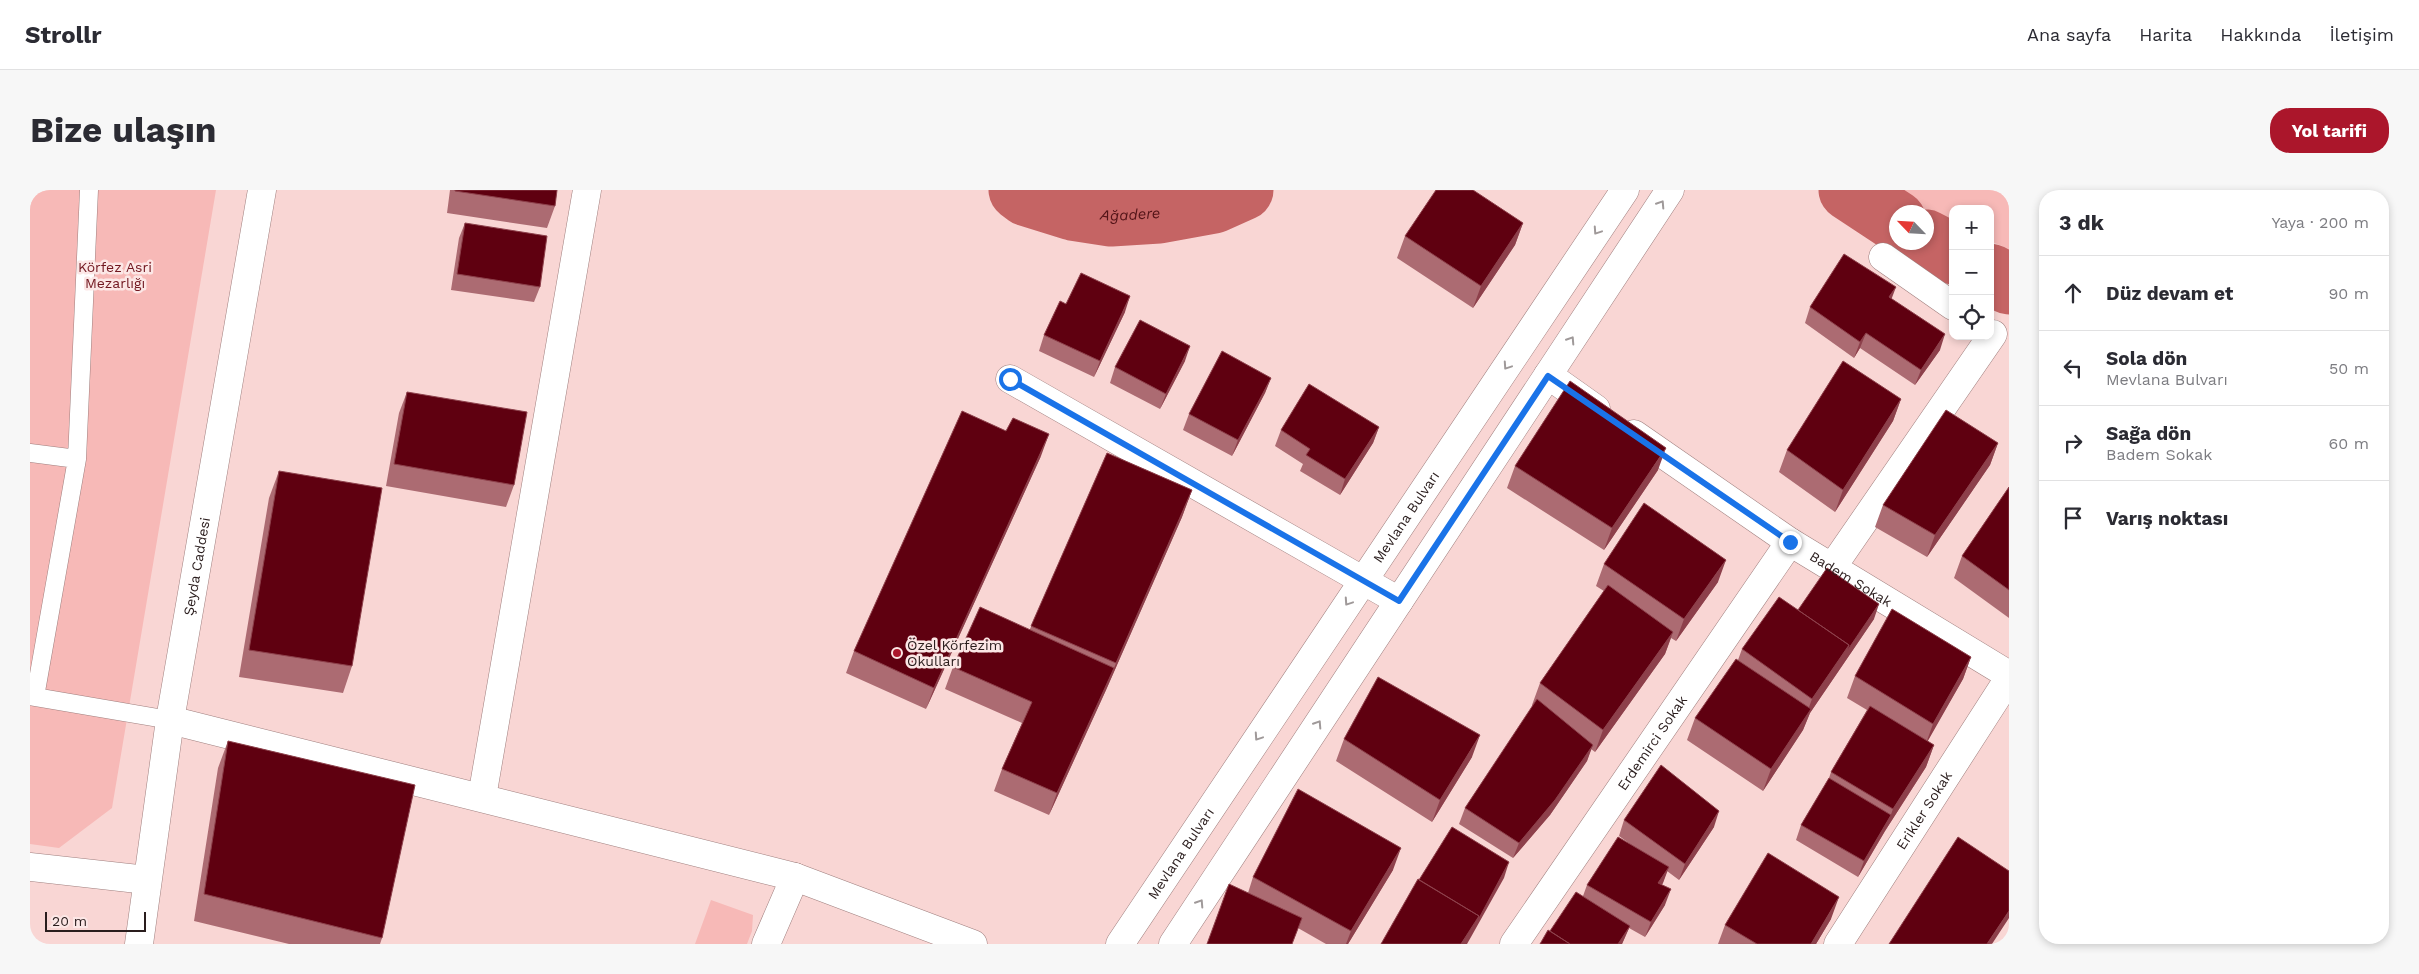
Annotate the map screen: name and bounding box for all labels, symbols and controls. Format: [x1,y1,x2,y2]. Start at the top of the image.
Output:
text: Strollr [25,21,102,49]
text: Ana sayfa [2027,24,2111,45]
text: Harita [2139,24,2192,45]
text: Hakkında [2220,24,2301,45]
text: İletişim [2329,24,2394,45]
button: Yol tarifi [2270,108,2389,153]
text: Bize ulaşın [30,109,217,151]
one-way arrow [1655,201,1664,210]
water label: Ağadere [1098,204,1161,225]
north arrow [1889,205,1934,250]
map controls [1949,205,1994,340]
button: + [1949,205,1994,250]
text: 3 dk [2059,210,2104,235]
text: Yaya · 200 m [2271,213,2369,232]
one-way arrow [1594,225,1604,234]
button: − [1949,250,1994,295]
park label: Körfez Asri Mezarlığı [78,259,152,291]
icon: ahead [2059,279,2087,307]
text: Düz devam et [2106,282,2233,305]
text: 90 m [2328,284,2369,303]
button: locate [1949,295,1994,340]
one-way arrow [1565,336,1574,346]
text: Sola dön [2106,347,2187,370]
icon: left [2059,354,2087,382]
text: 50 m [2329,359,2369,378]
one-way arrow [1504,360,1513,369]
route start [999,368,1022,391]
text: Mevlana Bulvarı [2106,370,2228,389]
text: Sağa dön [2106,422,2191,445]
icon: right [2059,429,2087,457]
text: 60 m [2329,434,2369,453]
text: Badem Sokak [2106,445,2212,464]
street label: Mevlana Bulvarı [1370,468,1442,566]
icon: arrive [2059,504,2087,532]
text: Varış noktası [2106,507,2228,530]
street label: Şeyda Caddesi [180,516,213,617]
route end [1779,531,1802,554]
street label: Badem Sokak [1807,548,1895,610]
one-way arrow [1345,597,1354,606]
place label: Özel Körfezim Okulları [907,637,1002,669]
marker: Özel Körfezim Okulları [891,647,903,659]
street label: Erdemirci Sokak [1614,692,1690,793]
one-way arrow [1312,720,1321,729]
one-way arrow [1255,731,1264,741]
street label: Erikler Sokak [1893,768,1955,852]
street label: Mevlana Bulvarı [1144,805,1217,902]
one-way arrow [1193,900,1203,909]
scale bar [45,909,146,932]
text: 20 m [52,913,87,929]

